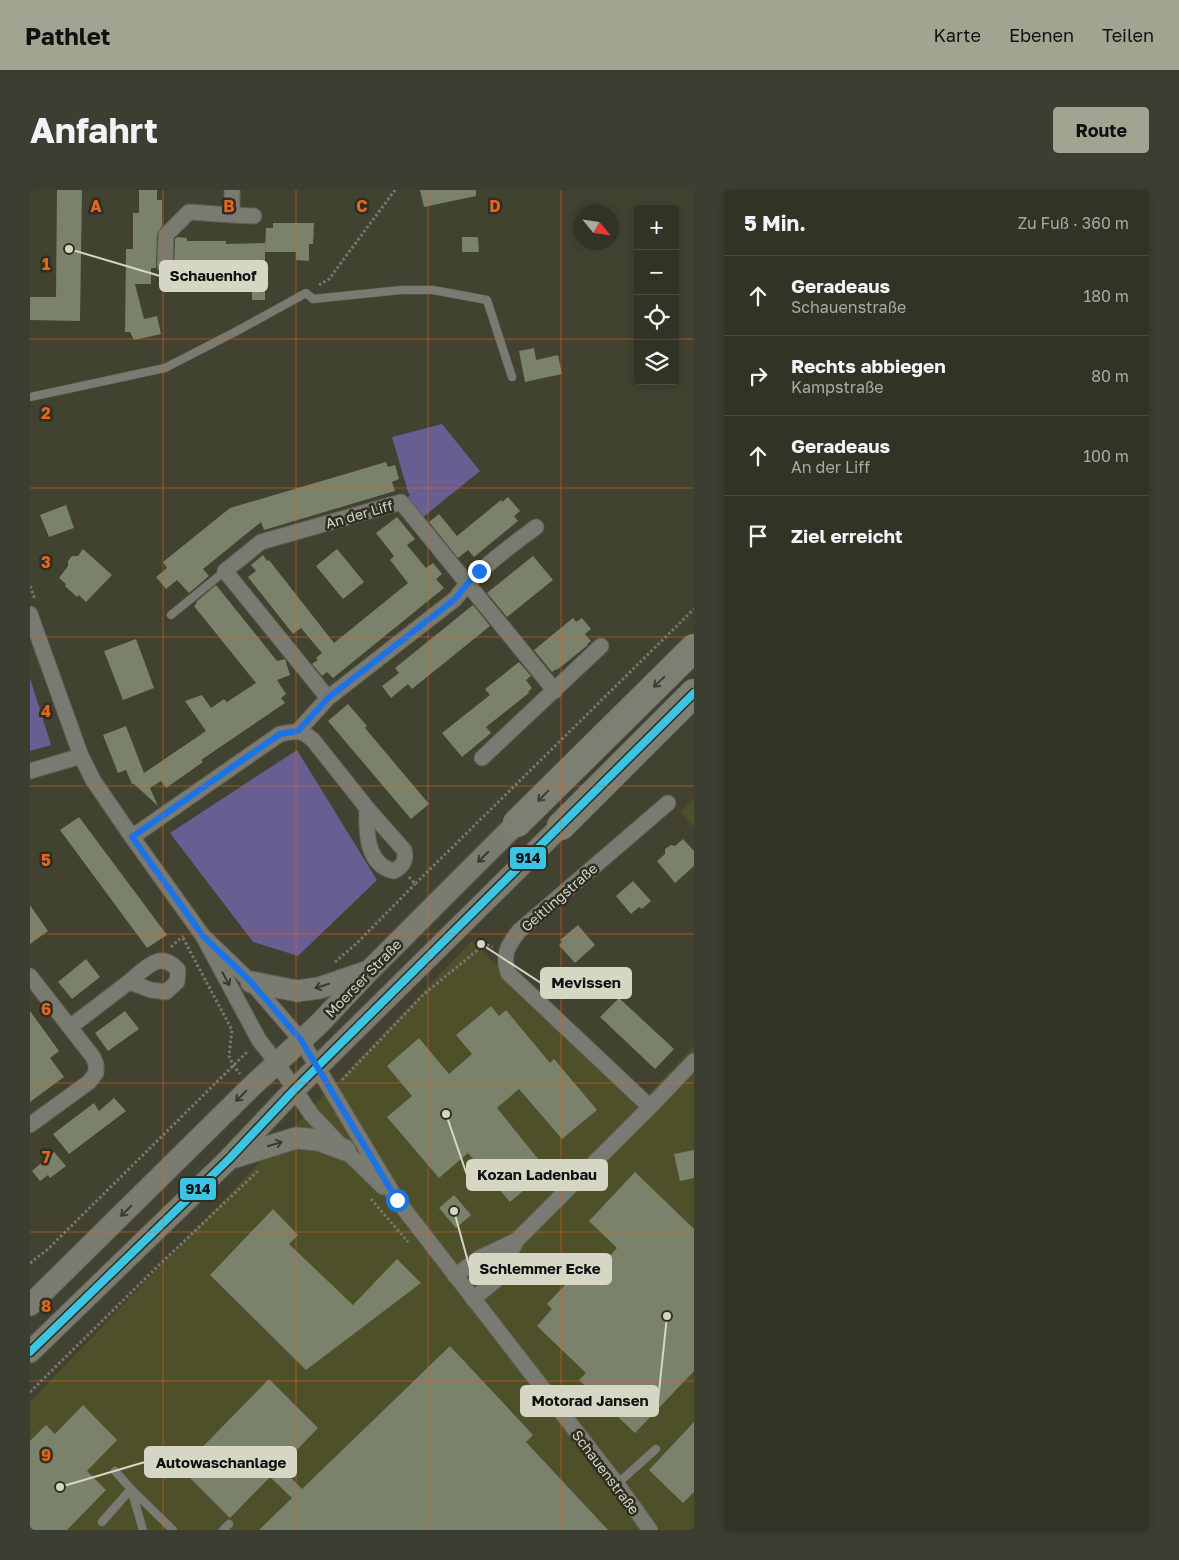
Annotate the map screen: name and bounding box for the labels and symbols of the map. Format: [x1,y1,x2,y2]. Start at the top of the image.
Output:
text: A [90,196,102,216]
text: B [223,196,235,216]
text: C [356,196,368,216]
text: D [489,196,501,216]
north arrow [574,205,619,250]
text: 1 [42,254,50,274]
callout: Schauenhof [160,261,267,291]
text: Schauenhof [170,266,257,284]
text: 2 [41,403,51,423]
street label: An der Liff [323,496,395,532]
text: 3 [41,552,51,572]
route end [468,560,491,583]
one-way arrow [653,676,665,688]
text: 4 [41,701,51,721]
one-way arrow [538,790,550,802]
line badge: 914 [509,846,547,870]
text: 914 [516,849,541,866]
text: 5 [41,850,51,870]
one-way arrow [477,851,489,863]
street label: Geitlingstraße [517,859,601,935]
street label: Moerser Straße [321,935,405,1021]
callout: Mevissen [541,968,631,998]
one-way arrow [221,972,231,987]
text: Mevissen [551,973,621,991]
one-way arrow [315,982,331,991]
text: 6 [41,999,51,1019]
one-way arrow [235,1090,247,1102]
one-way arrow [267,1139,283,1149]
text: 7 [42,1147,51,1167]
callout: Kozan Ladenbau [467,1160,607,1190]
text: Kozan Ladenbau [477,1165,597,1183]
line badge: 914 [179,1177,217,1201]
text: 914 [186,1180,211,1197]
route start [386,1189,409,1212]
one-way arrow [120,1204,132,1216]
callout: Schlemmer Ecke [470,1254,611,1284]
text: Schlemmer Ecke [479,1259,601,1277]
text: 8 [41,1296,51,1316]
callout: Motorad Jansen [521,1386,658,1416]
text: Motorad Jansen [531,1391,649,1409]
street label: Schauenstraße [569,1427,643,1517]
text: 9 [41,1445,51,1465]
callout: Autowaschanlage [145,1447,296,1477]
text: Autowaschanlage [156,1453,287,1471]

